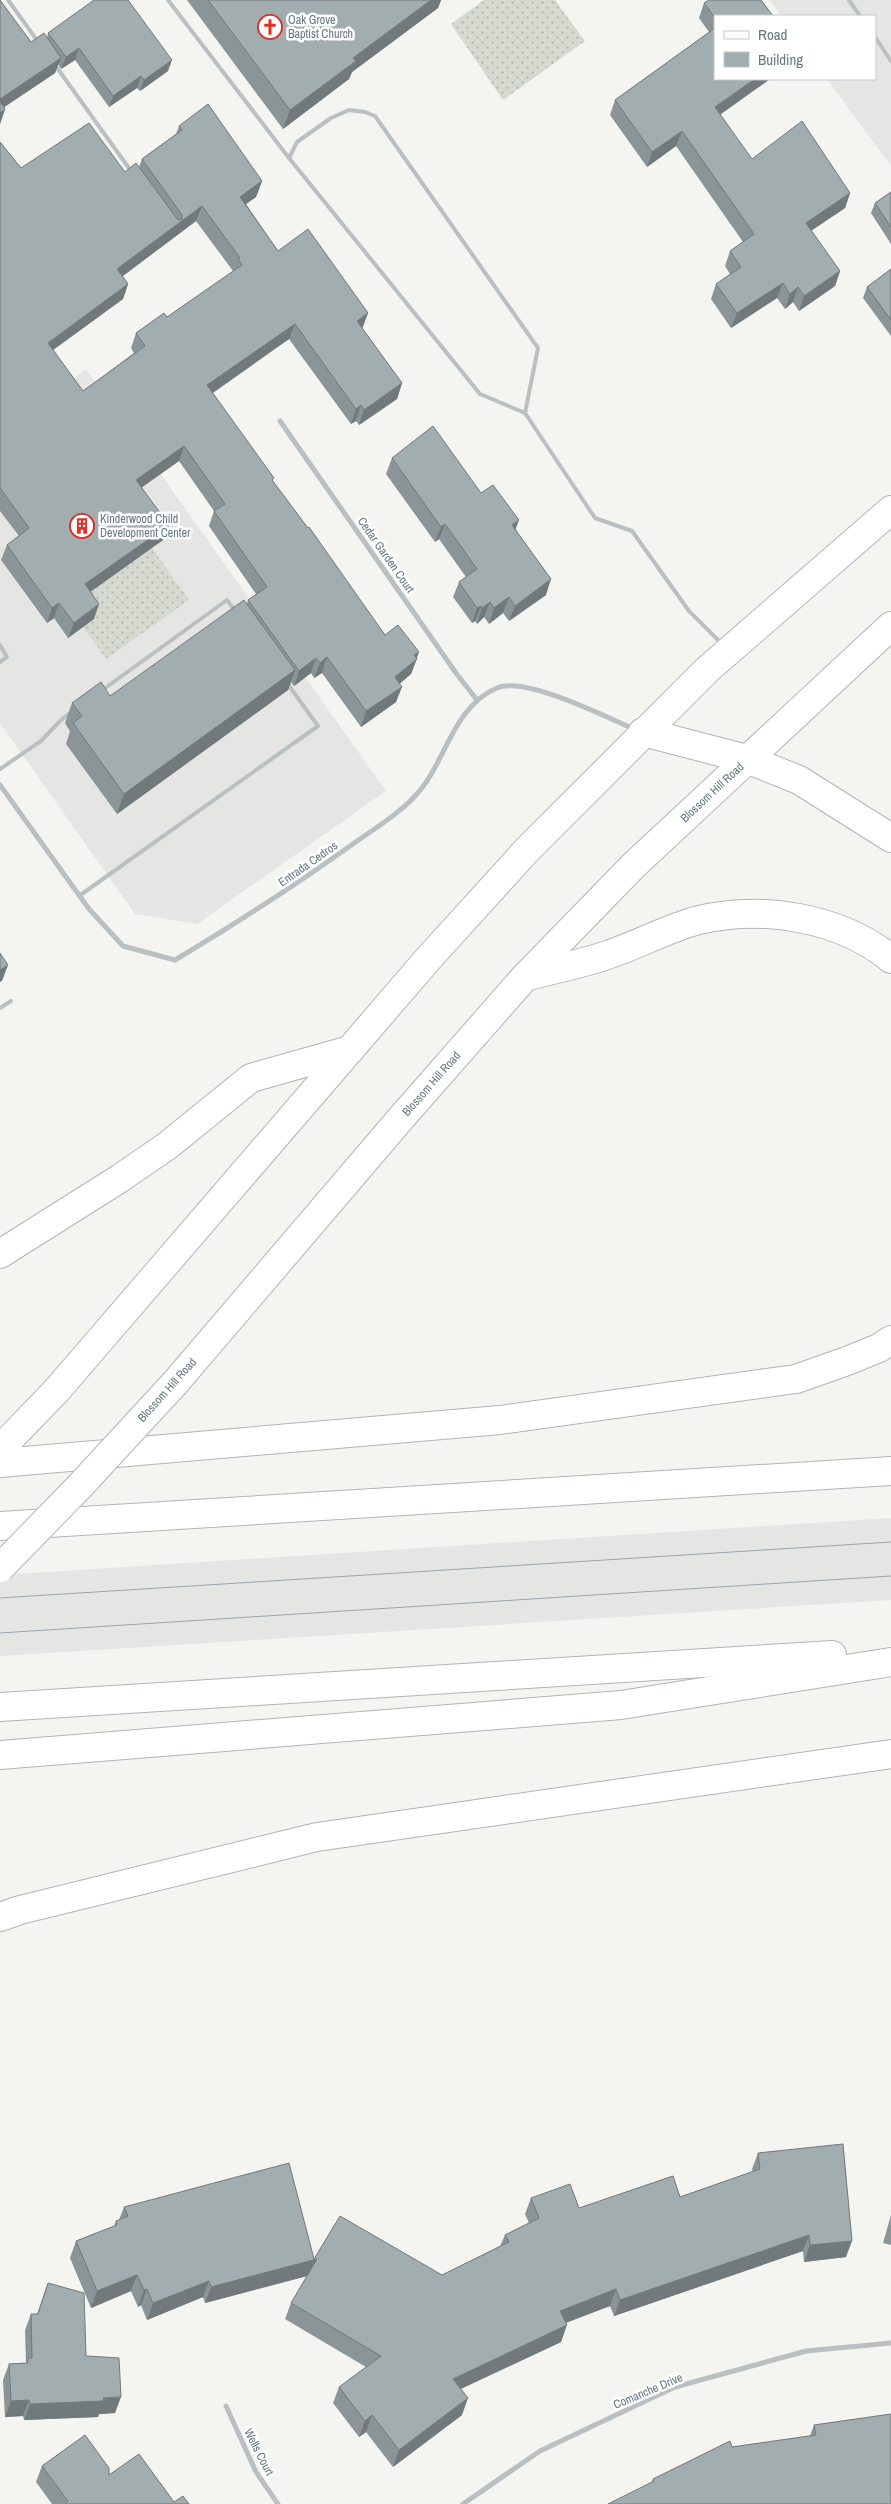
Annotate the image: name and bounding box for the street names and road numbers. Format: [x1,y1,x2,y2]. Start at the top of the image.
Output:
street label: Cedar Garden Court [354,514,418,596]
street label: Blossom Hill Road [677,759,747,826]
street label: Entrada Cedros [275,838,341,890]
street label: Blossom Hill Road [398,1048,464,1119]
street label: Blossom Hill Road [134,1355,200,1425]
street label: Comanche Drive [611,2369,685,2413]
street label: Wells Court [240,2426,278,2478]

